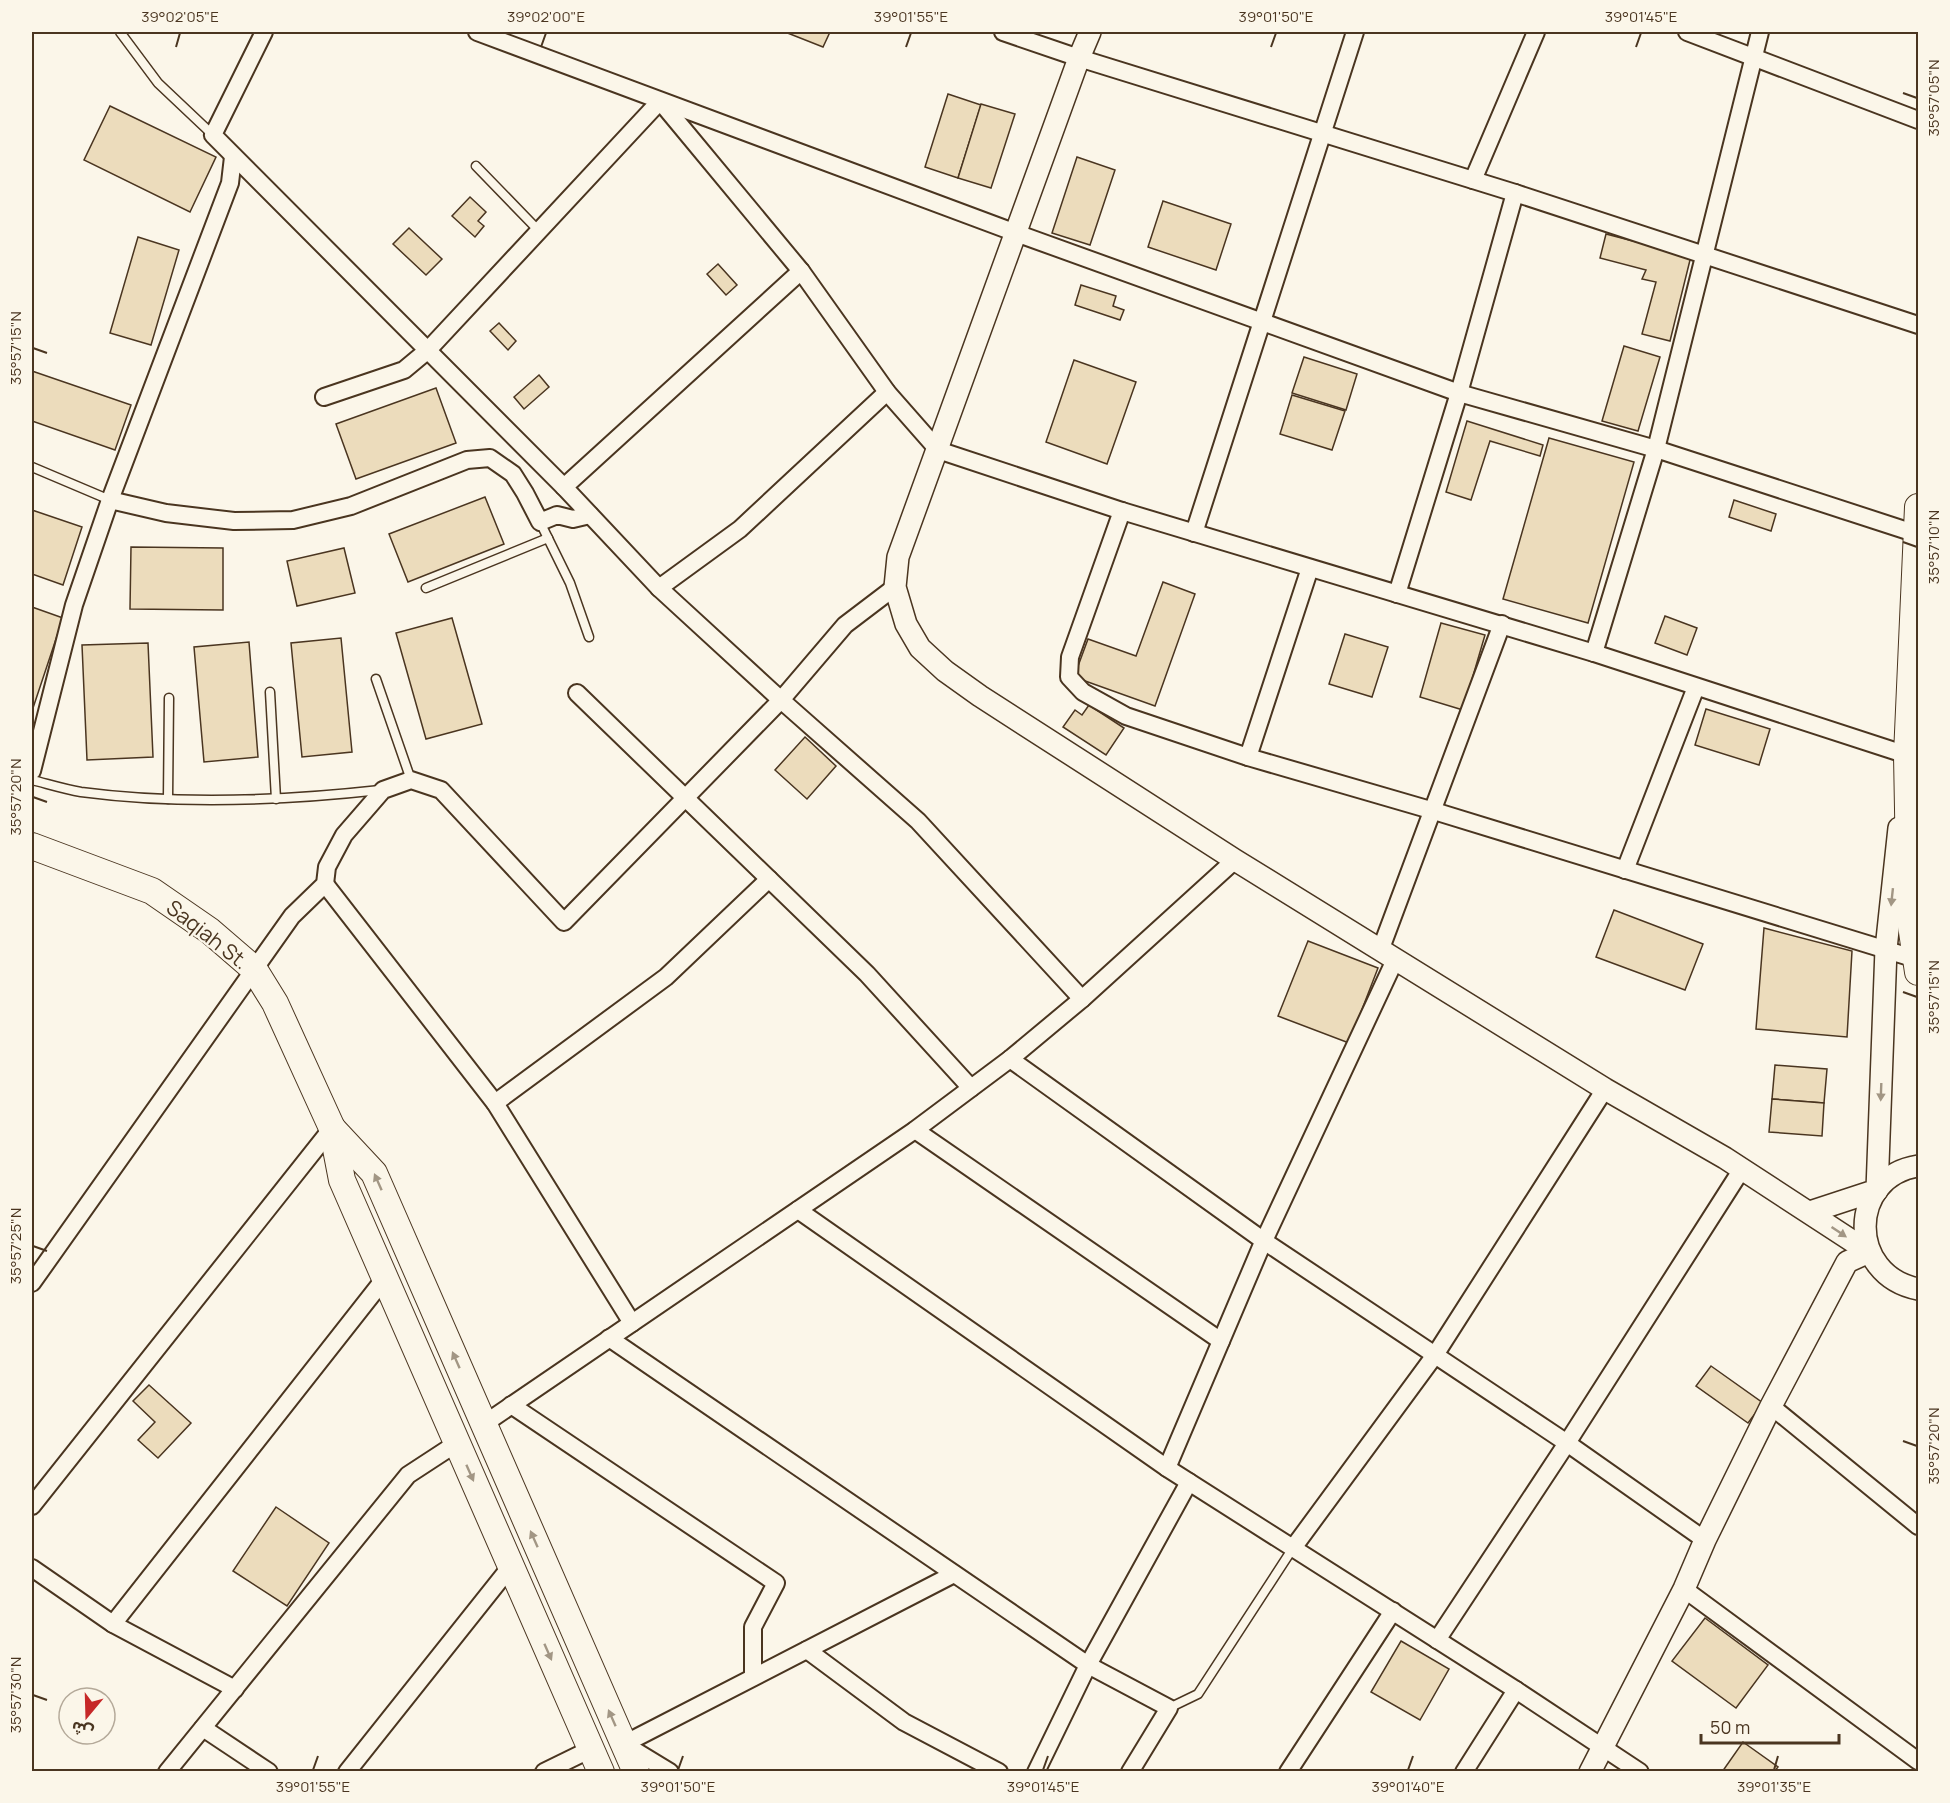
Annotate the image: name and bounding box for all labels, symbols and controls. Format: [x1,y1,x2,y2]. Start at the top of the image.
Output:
text: 39°02'05"E [141,6,219,27]
text: 39°02'00"E [507,6,585,27]
text: 39°01'55"E [874,6,948,27]
text: 39°01'50"E [1239,6,1313,27]
text: 39°01'45"E [1605,6,1677,27]
text: 35°57'05"N [1923,59,1944,137]
text: 35°57'15"N [5,311,26,385]
text: 35°57'10"N [1923,510,1944,584]
text: 35°57'20"N [5,759,26,835]
one-way arrow [1887,888,1897,907]
street label: Saqiah St. [161,893,255,975]
text: 35°57'15"N [1923,960,1944,1034]
one-way arrow [1876,1082,1885,1101]
one-way arrow [373,1172,383,1190]
text: 35°57'25"N [5,1208,26,1284]
one-way arrow [1831,1226,1847,1238]
one-way arrow [451,1351,461,1369]
text: 35°57'20"N [1923,1408,1944,1484]
one-way arrow [465,1465,475,1483]
one-way arrow [530,1531,539,1548]
one-way arrow [544,1643,554,1661]
text: 35°57'30"N [5,1657,26,1733]
north arrow [57,1686,117,1746]
scale bar [1701,1707,1839,1745]
one-way arrow [607,1709,617,1727]
text: 50 m [1710,1715,1750,1739]
text: ش [68,1716,96,1744]
text: 39°01'55"E [276,1776,350,1797]
text: 39°01'50"E [641,1776,715,1797]
text: 39°01'45"E [1007,1776,1079,1797]
text: 39°01'40"E [1371,1776,1445,1797]
text: 39°01'35"E [1737,1776,1811,1797]

